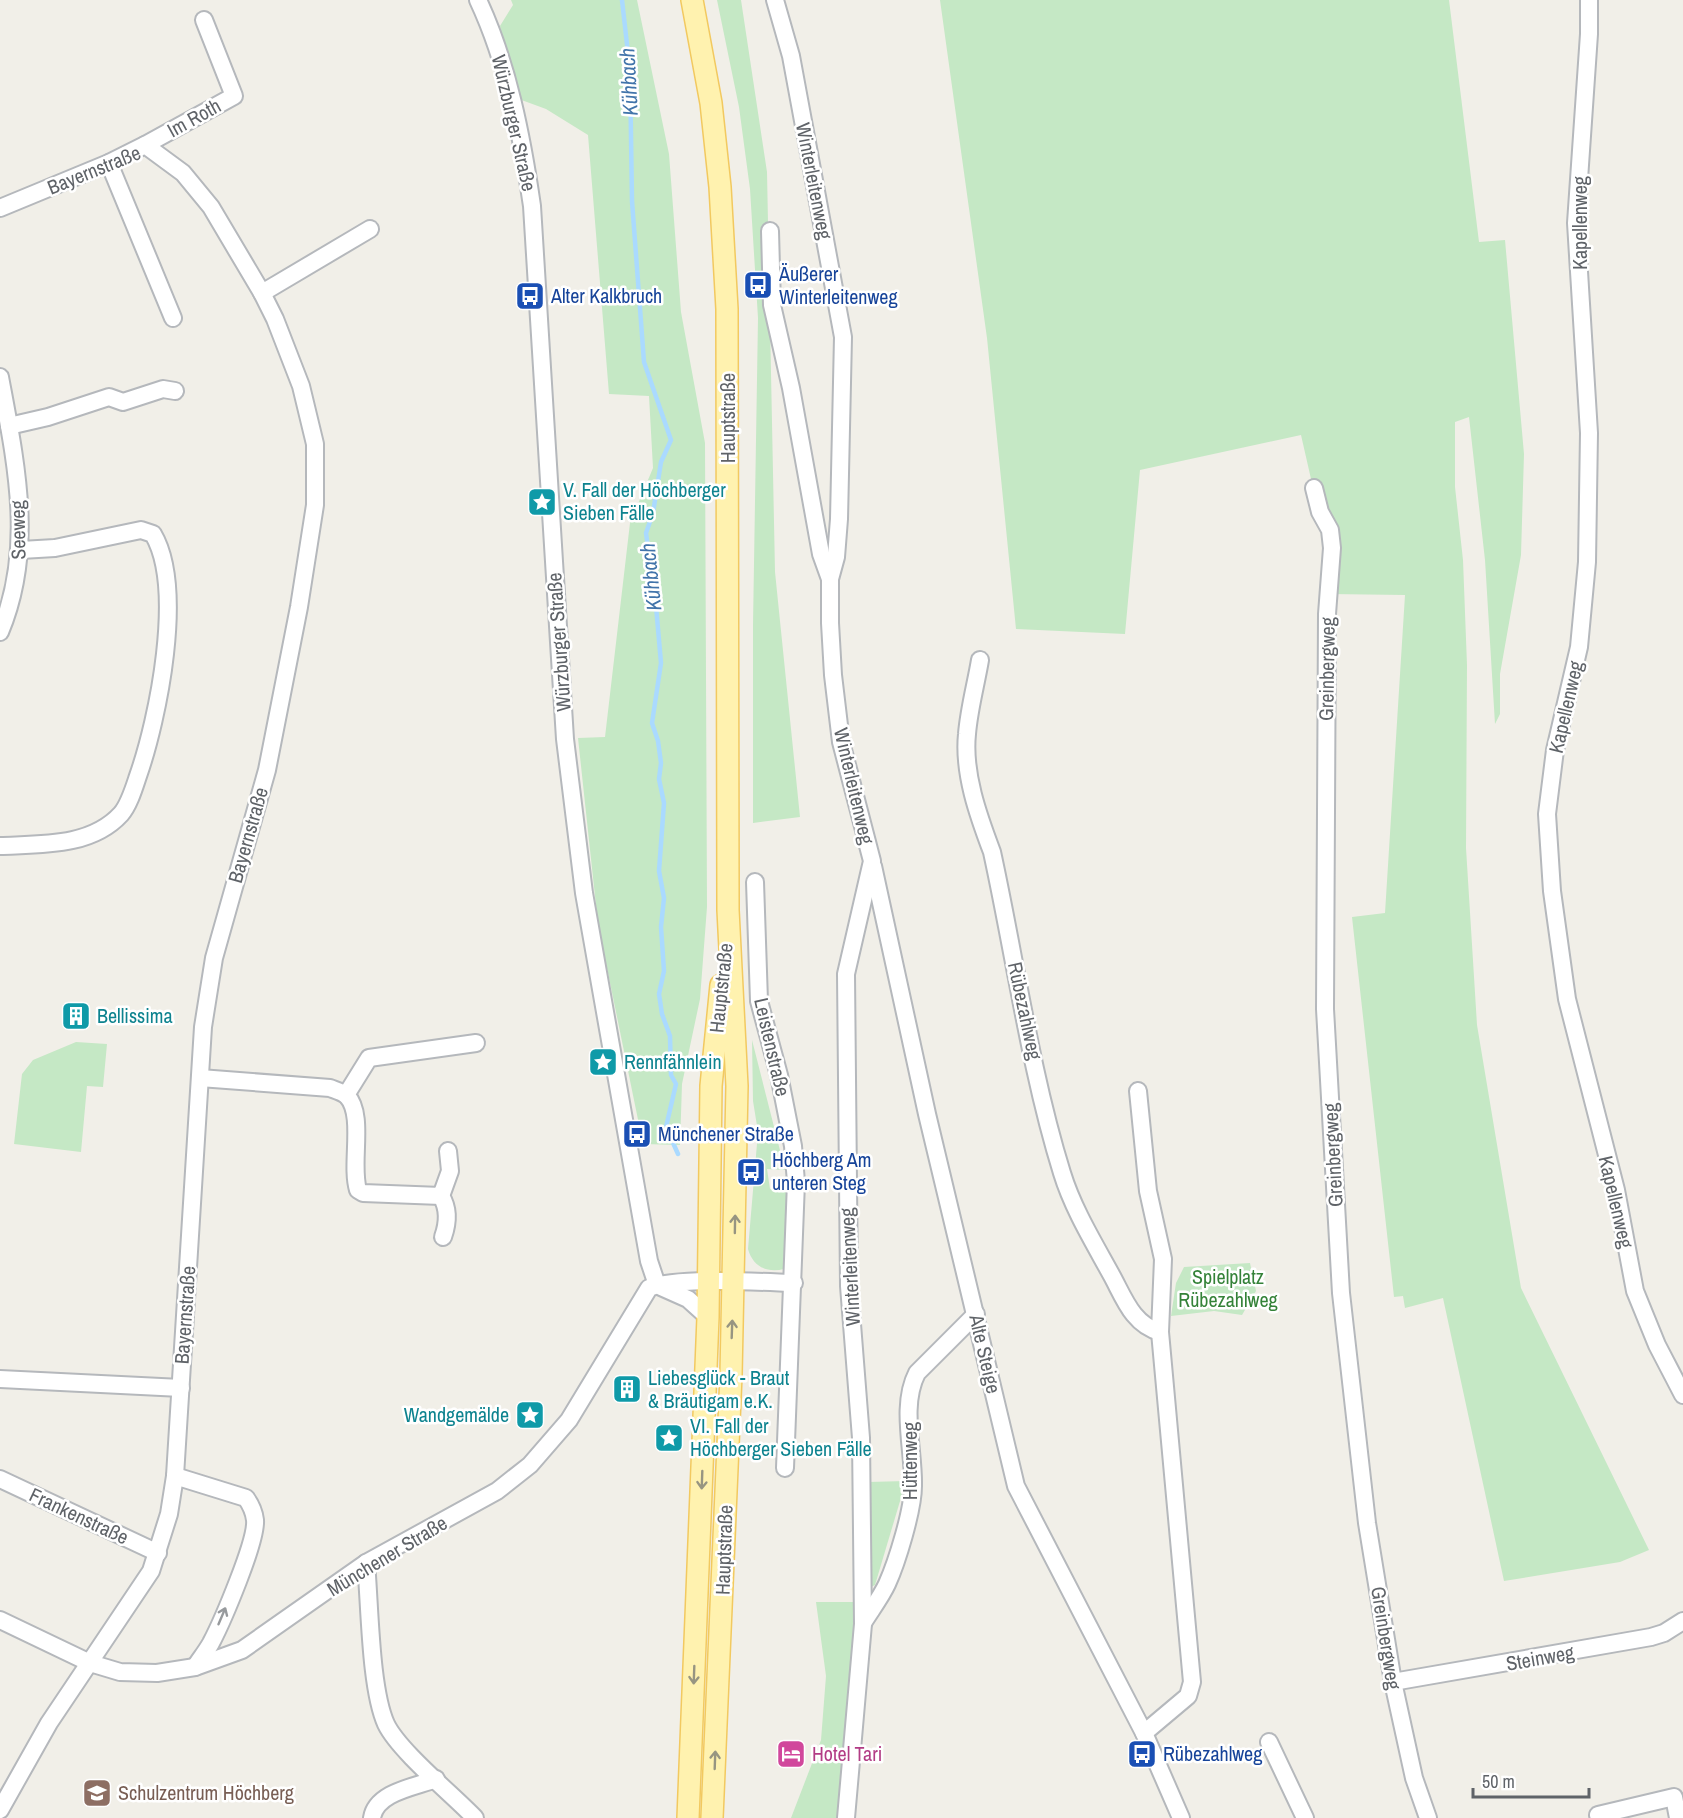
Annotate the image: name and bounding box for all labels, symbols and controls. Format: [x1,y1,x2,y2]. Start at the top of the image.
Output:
water label: Kühbach [612,47,645,117]
street label: Würzburger Straße [486,52,543,194]
street label: Im Roth [162,92,225,143]
street label: Winterleitenweg [790,120,839,242]
street label: Bayernstraße [43,139,145,200]
street label: Kapellenweg [1566,176,1593,270]
place label: Äußerer Winterleitenweg [778,260,898,310]
bus stop icon: Äußerer Winterleitenweg [742,269,774,301]
bus stop icon: Alter Kalkbruch [514,280,546,312]
place label: Alter Kalkbruch [550,282,662,309]
street label: Hauptstraße [714,373,741,463]
place label: V. Fall der Höchberger Sieben Fälle [563,476,726,526]
place icon: V. Fall der Höchberger Sieben Fälle [526,486,558,518]
street label: Seeweg [3,500,32,560]
water label: Kühbach [633,542,668,612]
street label: Würzburger Straße [540,572,577,712]
street label: Greinbergweg [1312,617,1341,721]
street label: Kapellenweg [1542,658,1589,756]
street label: Winterleitenweg [828,725,881,847]
street label: Bayernstraße [221,784,274,886]
street label: Hauptstraße [702,942,739,1034]
street label: Rübezahlweg [1002,959,1049,1062]
street label: Leistenstraße [748,995,797,1099]
building icon: Bellissima [60,1000,92,1032]
place label: Bellissima [97,1002,173,1029]
place icon: Rennfähnlein [587,1046,619,1078]
place label: Rennfähnlein [624,1048,722,1075]
street label: Greinbergweg [1316,1102,1349,1208]
bus stop icon: Münchener Straße [621,1118,653,1150]
place label: Münchener Straße [658,1120,794,1147]
place label: Höchberg Am unteren Steg [772,1146,871,1196]
street label: Kapellenweg [1593,1153,1640,1251]
bus stop icon: Höchberg Am unteren Steg [735,1156,767,1188]
street label: Winterleitenweg [833,1207,866,1327]
one-way arrow [729,1214,740,1234]
park label: Spielplatz Rübezahlweg [1178,1263,1278,1313]
street label: Bayernstraße [168,1265,201,1365]
street label: Alte Steige [963,1311,1008,1396]
one-way arrow [727,1319,738,1339]
place label: Liebesglück - Braut & Bräutigam e.K. [648,1364,790,1414]
building icon: Liebesglück - Braut & Bräutigam e.K. [611,1373,643,1405]
place icon: Wandgemälde [514,1399,546,1431]
place label: Wandgemälde [404,1401,509,1428]
place label: VI. Fall der Höchberger Sieben Fälle [690,1412,872,1462]
place icon: VI. Fall der Höchberger Sieben Fälle [653,1422,685,1454]
street label: Hüttenweg [896,1422,923,1500]
one-way arrow [696,1470,708,1490]
street label: Frankenstraße [25,1481,133,1550]
street label: Hauptstraße [708,1504,739,1596]
street label: Münchener Straße [322,1509,452,1602]
street label: Greinbergweg [1365,1584,1408,1691]
one-way arrow [217,1607,228,1625]
street label: Steinweg [1504,1638,1576,1677]
one-way arrow [688,1664,699,1684]
hotel icon: Hotel Tari [775,1738,807,1770]
bus stop icon: Rübezahlweg [1126,1738,1158,1770]
place label: Hotel Tari [812,1740,882,1767]
place label: Rübezahlweg [1163,1740,1262,1767]
one-way arrow [709,1750,720,1770]
scale bar [1473,1761,1588,1799]
text: 50 m [1482,1769,1515,1794]
school or university icon: Schulzentrum Höchberg [81,1777,113,1809]
place label: Schulzentrum Höchberg [118,1779,294,1806]

